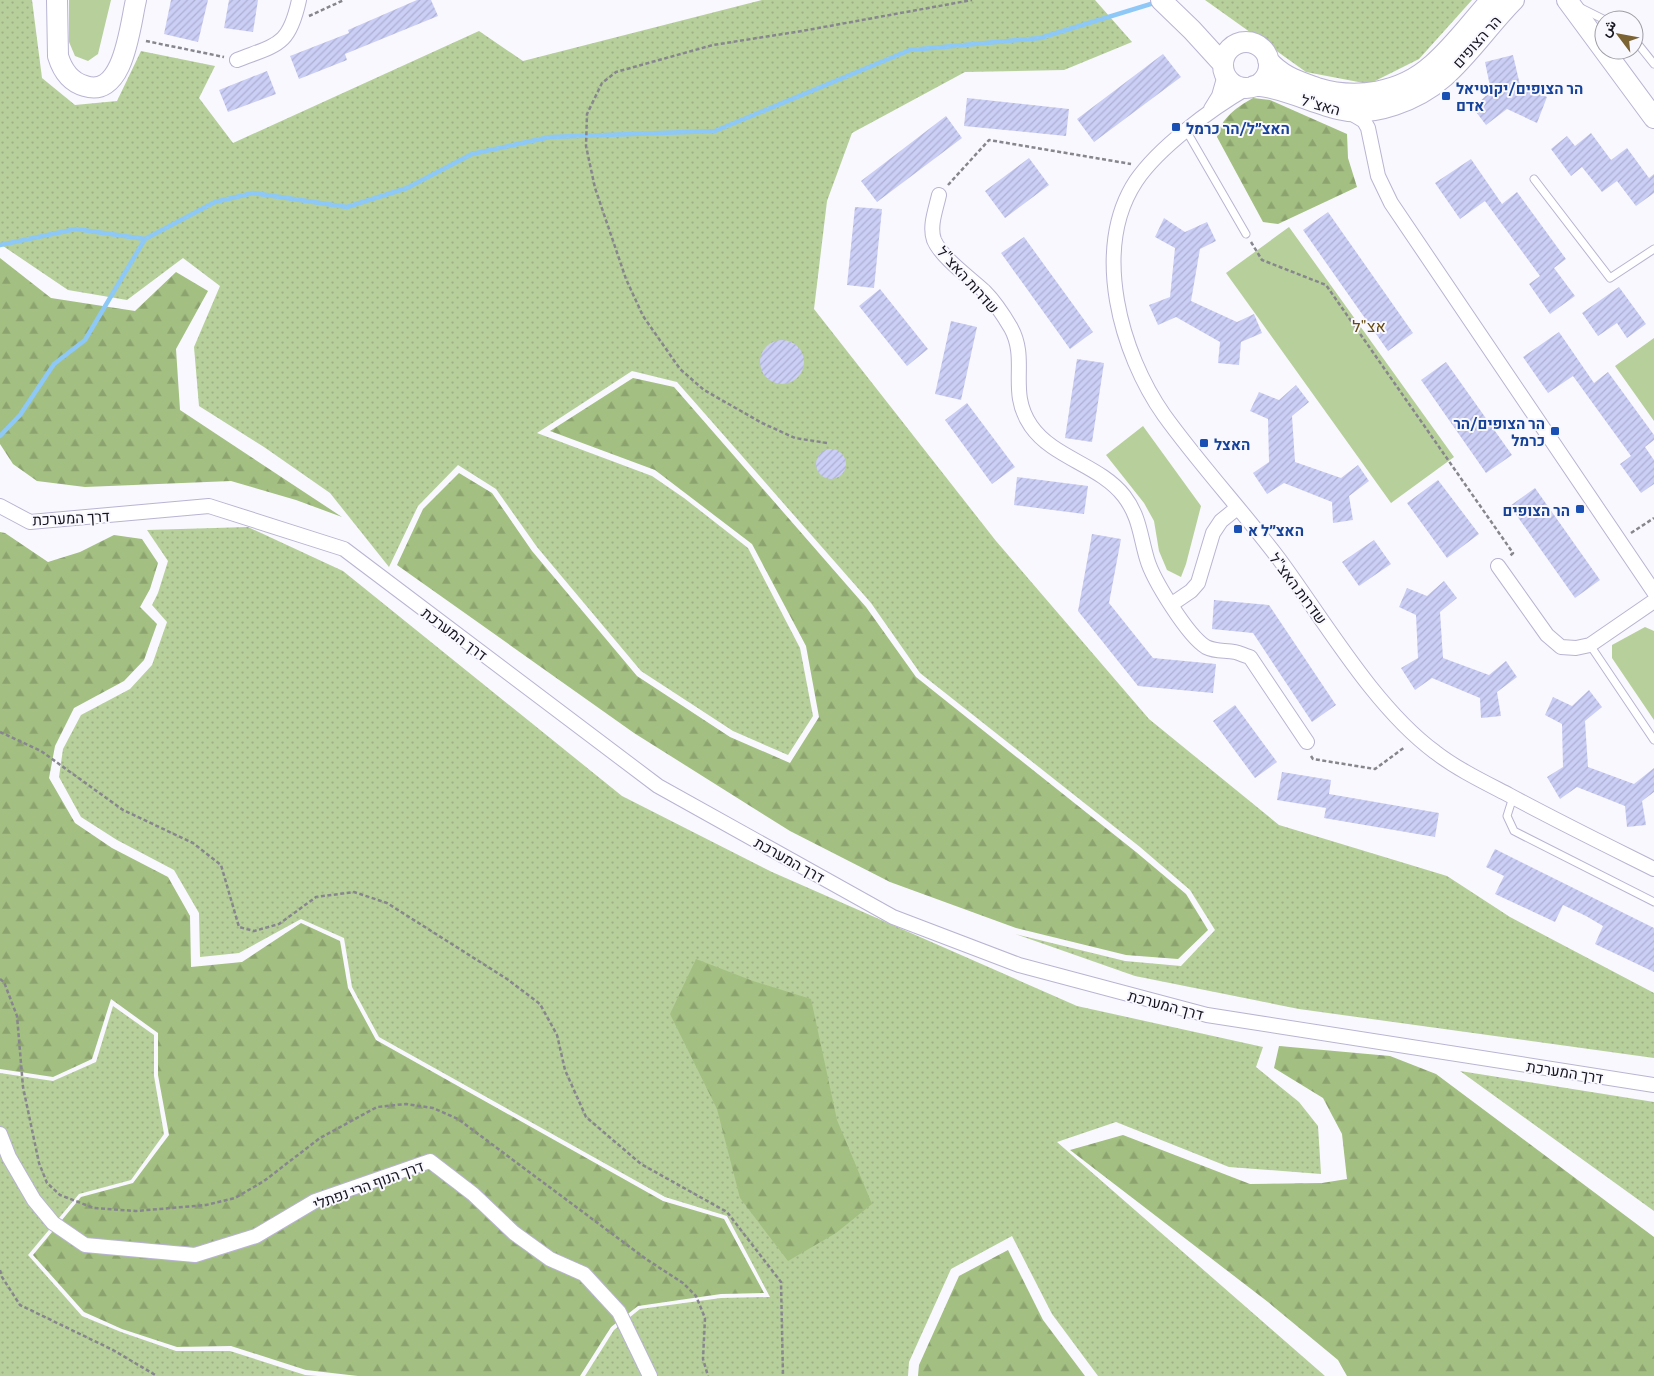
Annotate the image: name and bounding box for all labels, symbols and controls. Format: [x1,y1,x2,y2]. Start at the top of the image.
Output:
street label: הר הצופים [1446,9,1506,73]
north arrow [1594,10,1644,60]
text: ش [1594,15,1620,40]
place label: הר הצופים/יקוטיאל אדם [1456,76,1583,116]
street label: האצ"ל [1299,87,1343,121]
marker: הר הצופים/יקוטיאל אדם [1440,90,1452,102]
place label: האצ״ל/הר כרמל [1186,116,1290,139]
marker: האצ״ל/הר כרמל [1170,121,1182,133]
street label: שדרות האצ"ל [932,240,1006,318]
district label: אצ"ל [1352,313,1386,337]
place label: הר הצופים/הר כרמל [1453,411,1545,451]
marker: הר הצופים/הר כרמל [1549,425,1561,437]
place label: האצל [1214,432,1250,455]
marker: האצל [1198,437,1210,449]
place label: הר הצופים [1503,498,1570,521]
street label: דרך המערכת [32,503,110,531]
marker: הר הצופים [1574,503,1586,515]
place label: האצ״ל א [1248,518,1304,541]
marker: האצ״ל א [1232,523,1244,535]
street label: שדרות האצ"ל [1265,548,1333,628]
street label: דרך המערכת [417,601,493,666]
street label: דרך המערכת [751,830,830,888]
street label: דרך המערכת [1126,983,1207,1025]
street label: דרך המערכת [1525,1054,1605,1088]
street label: דרך הנוף הרי נפתלי [309,1153,427,1215]

